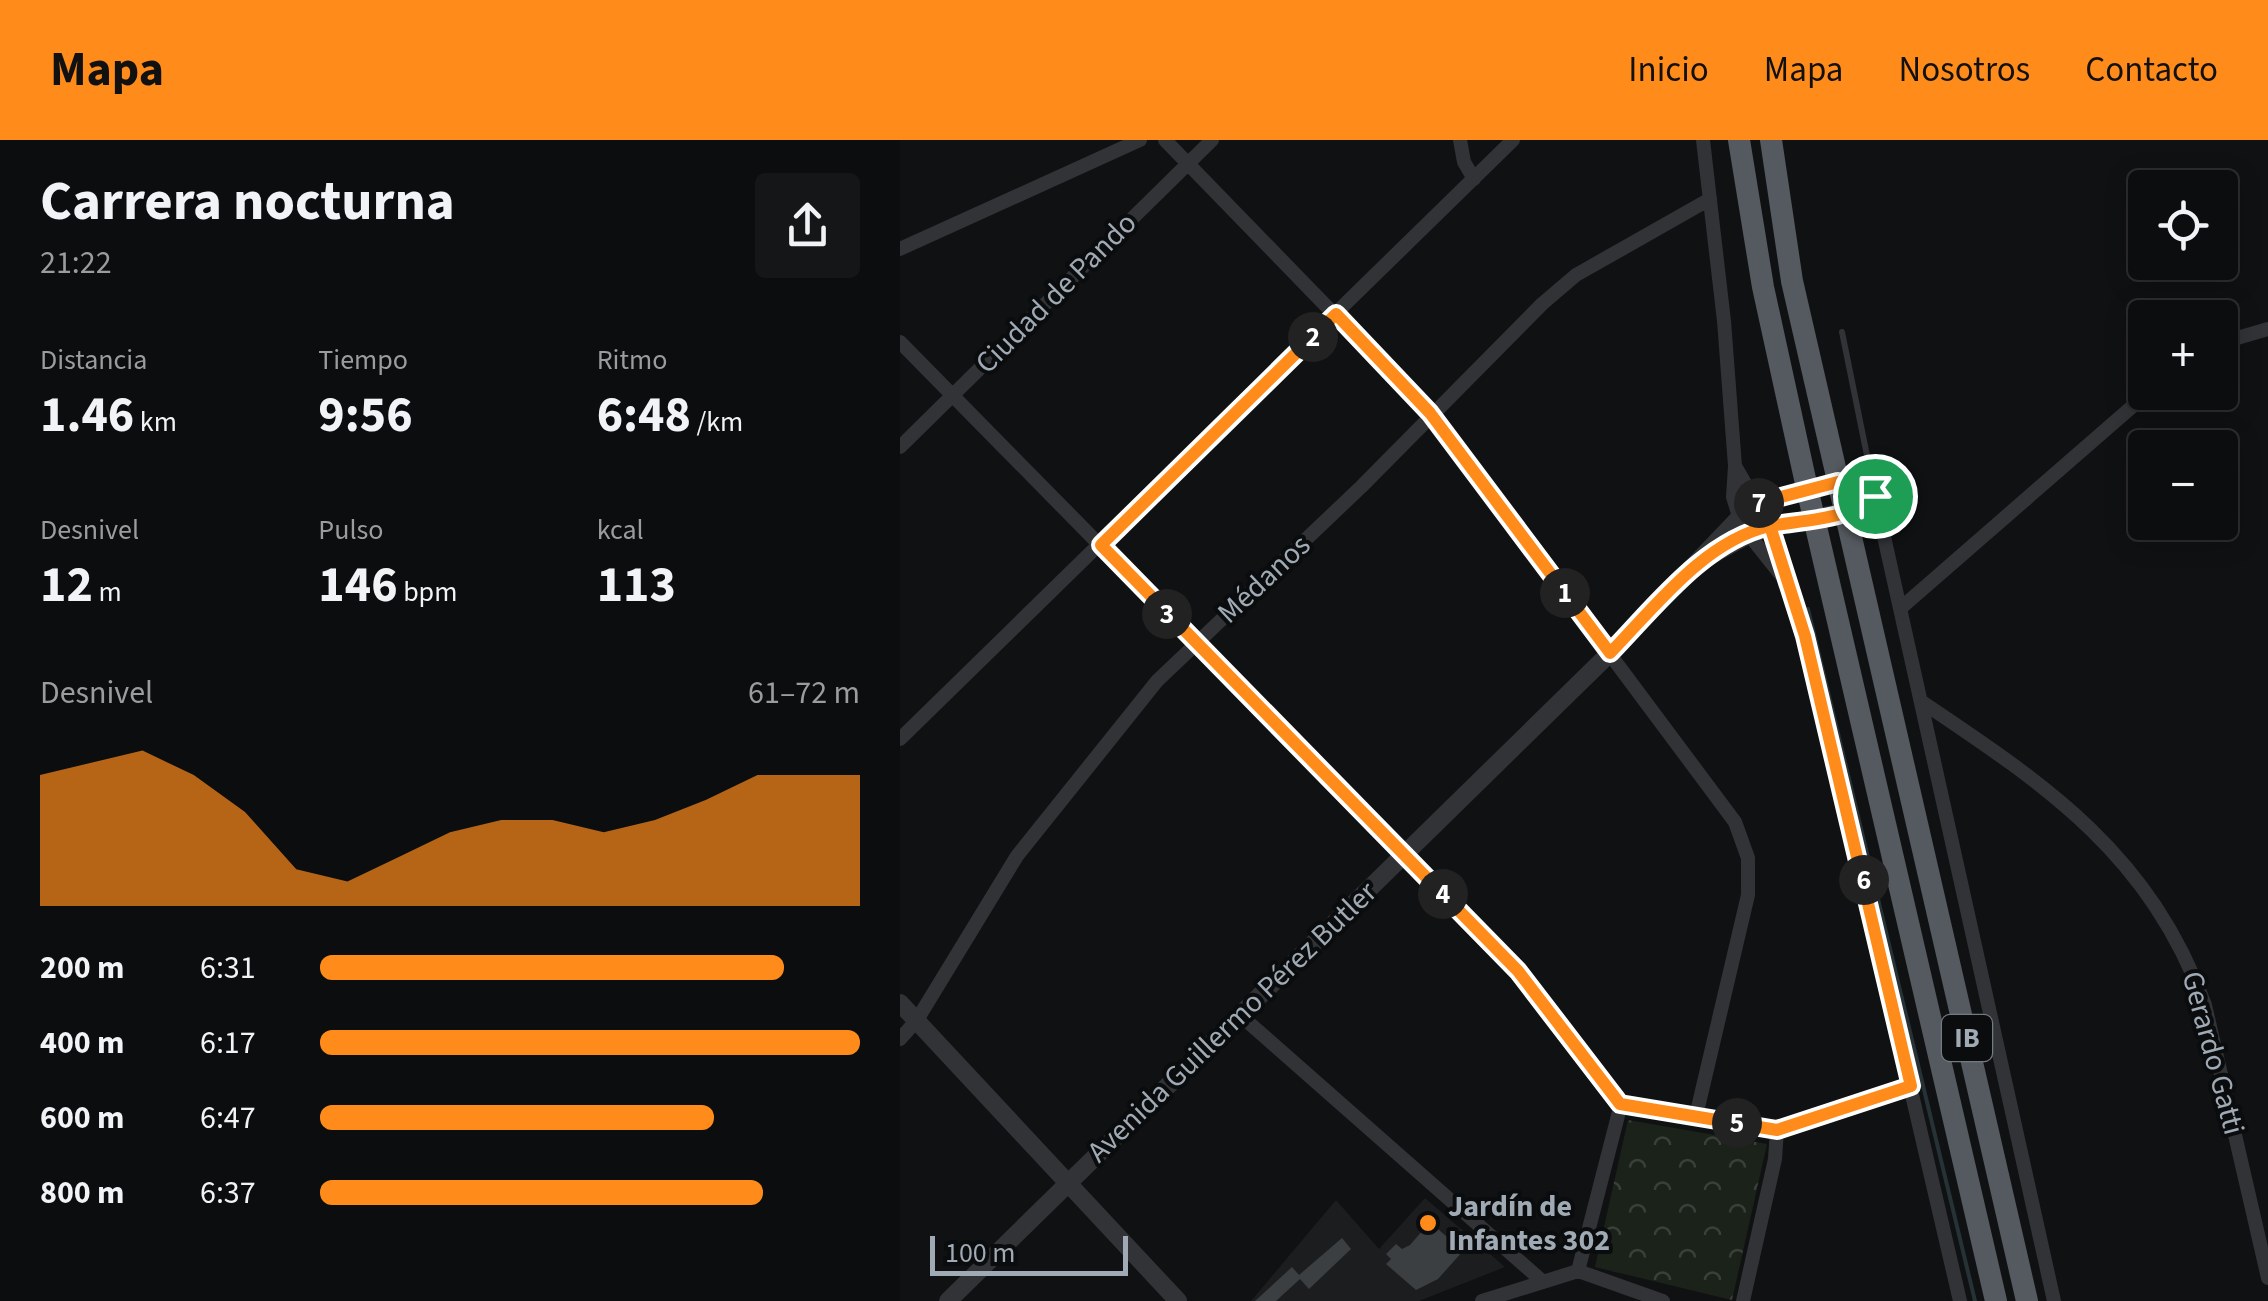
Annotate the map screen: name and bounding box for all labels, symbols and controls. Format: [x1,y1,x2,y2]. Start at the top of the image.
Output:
text: Mapa [50,36,164,104]
text: Inicio [1628,45,1709,95]
text: Mapa [1764,45,1843,95]
text: Nosotros [1898,45,2030,95]
text: Contacto [2085,45,2218,95]
text: Carrera nocturna [40,163,455,241]
map controls [2128,170,2238,540]
button: locate [2128,170,2238,280]
button: share [755,173,860,278]
street label: Ciudad de Pando [966,203,1146,383]
text: 21:22 [40,240,112,286]
button: + [2128,300,2238,410]
pin: 2 [1288,312,1338,362]
text: 2 [1306,317,1320,357]
text: Distancia [40,340,147,380]
text: Tiempo [318,340,408,380]
text: Ritmo [597,340,667,380]
text: 1.46 [40,380,134,451]
text: 9:56 [318,380,413,451]
text: 6:48 [597,380,691,451]
text: km [134,402,177,442]
text: /km [691,402,743,442]
button: − [2128,430,2238,540]
pin [1833,454,1918,539]
icon: arrive [1848,469,1903,524]
pin: 7 [1734,478,1784,528]
text: 7 [1752,483,1766,523]
text: Desnivel [40,510,139,550]
text: Pulso [318,510,383,550]
text: kcal [597,510,644,550]
street label: Médanos [1208,525,1320,633]
text: 12 [40,550,93,621]
text: 146 [318,550,398,621]
text: 113 [597,550,676,621]
pin: 1 [1540,568,1590,618]
text: m [93,572,122,612]
text: bpm [398,572,457,612]
text: 1 [1558,573,1572,613]
pin: 3 [1142,589,1192,639]
text: 3 [1160,594,1174,634]
text: Desnivel [40,670,153,716]
text: 61–72 m [748,670,860,716]
pin: 6 [1839,855,1889,905]
text: 6 [1857,860,1871,900]
pin: 4 [1418,869,1468,919]
street label: Avenida Guillermo Pérez Butler [1077,871,1387,1172]
text: 4 [1436,874,1450,914]
text: 200 m [40,945,125,991]
text: 6:31 [200,945,256,991]
street label: Gerardo Gatti [2171,967,2255,1139]
road number: IB [1942,1015,1992,1061]
text: 400 m [40,1020,125,1066]
text: 6:17 [200,1020,256,1066]
text: 600 m [40,1095,125,1141]
text: 6:47 [200,1095,256,1141]
pin: 5 [1712,1098,1762,1148]
text: 5 [1730,1103,1744,1143]
text: 800 m [40,1170,125,1216]
text: 6:37 [200,1170,256,1216]
place label: Jardín de Infantes 302 [1448,1185,1610,1262]
marker: Jardín de Infantes 302 [1417,1212,1439,1234]
scale bar [930,1231,1128,1276]
text: 100 m [945,1233,1016,1273]

